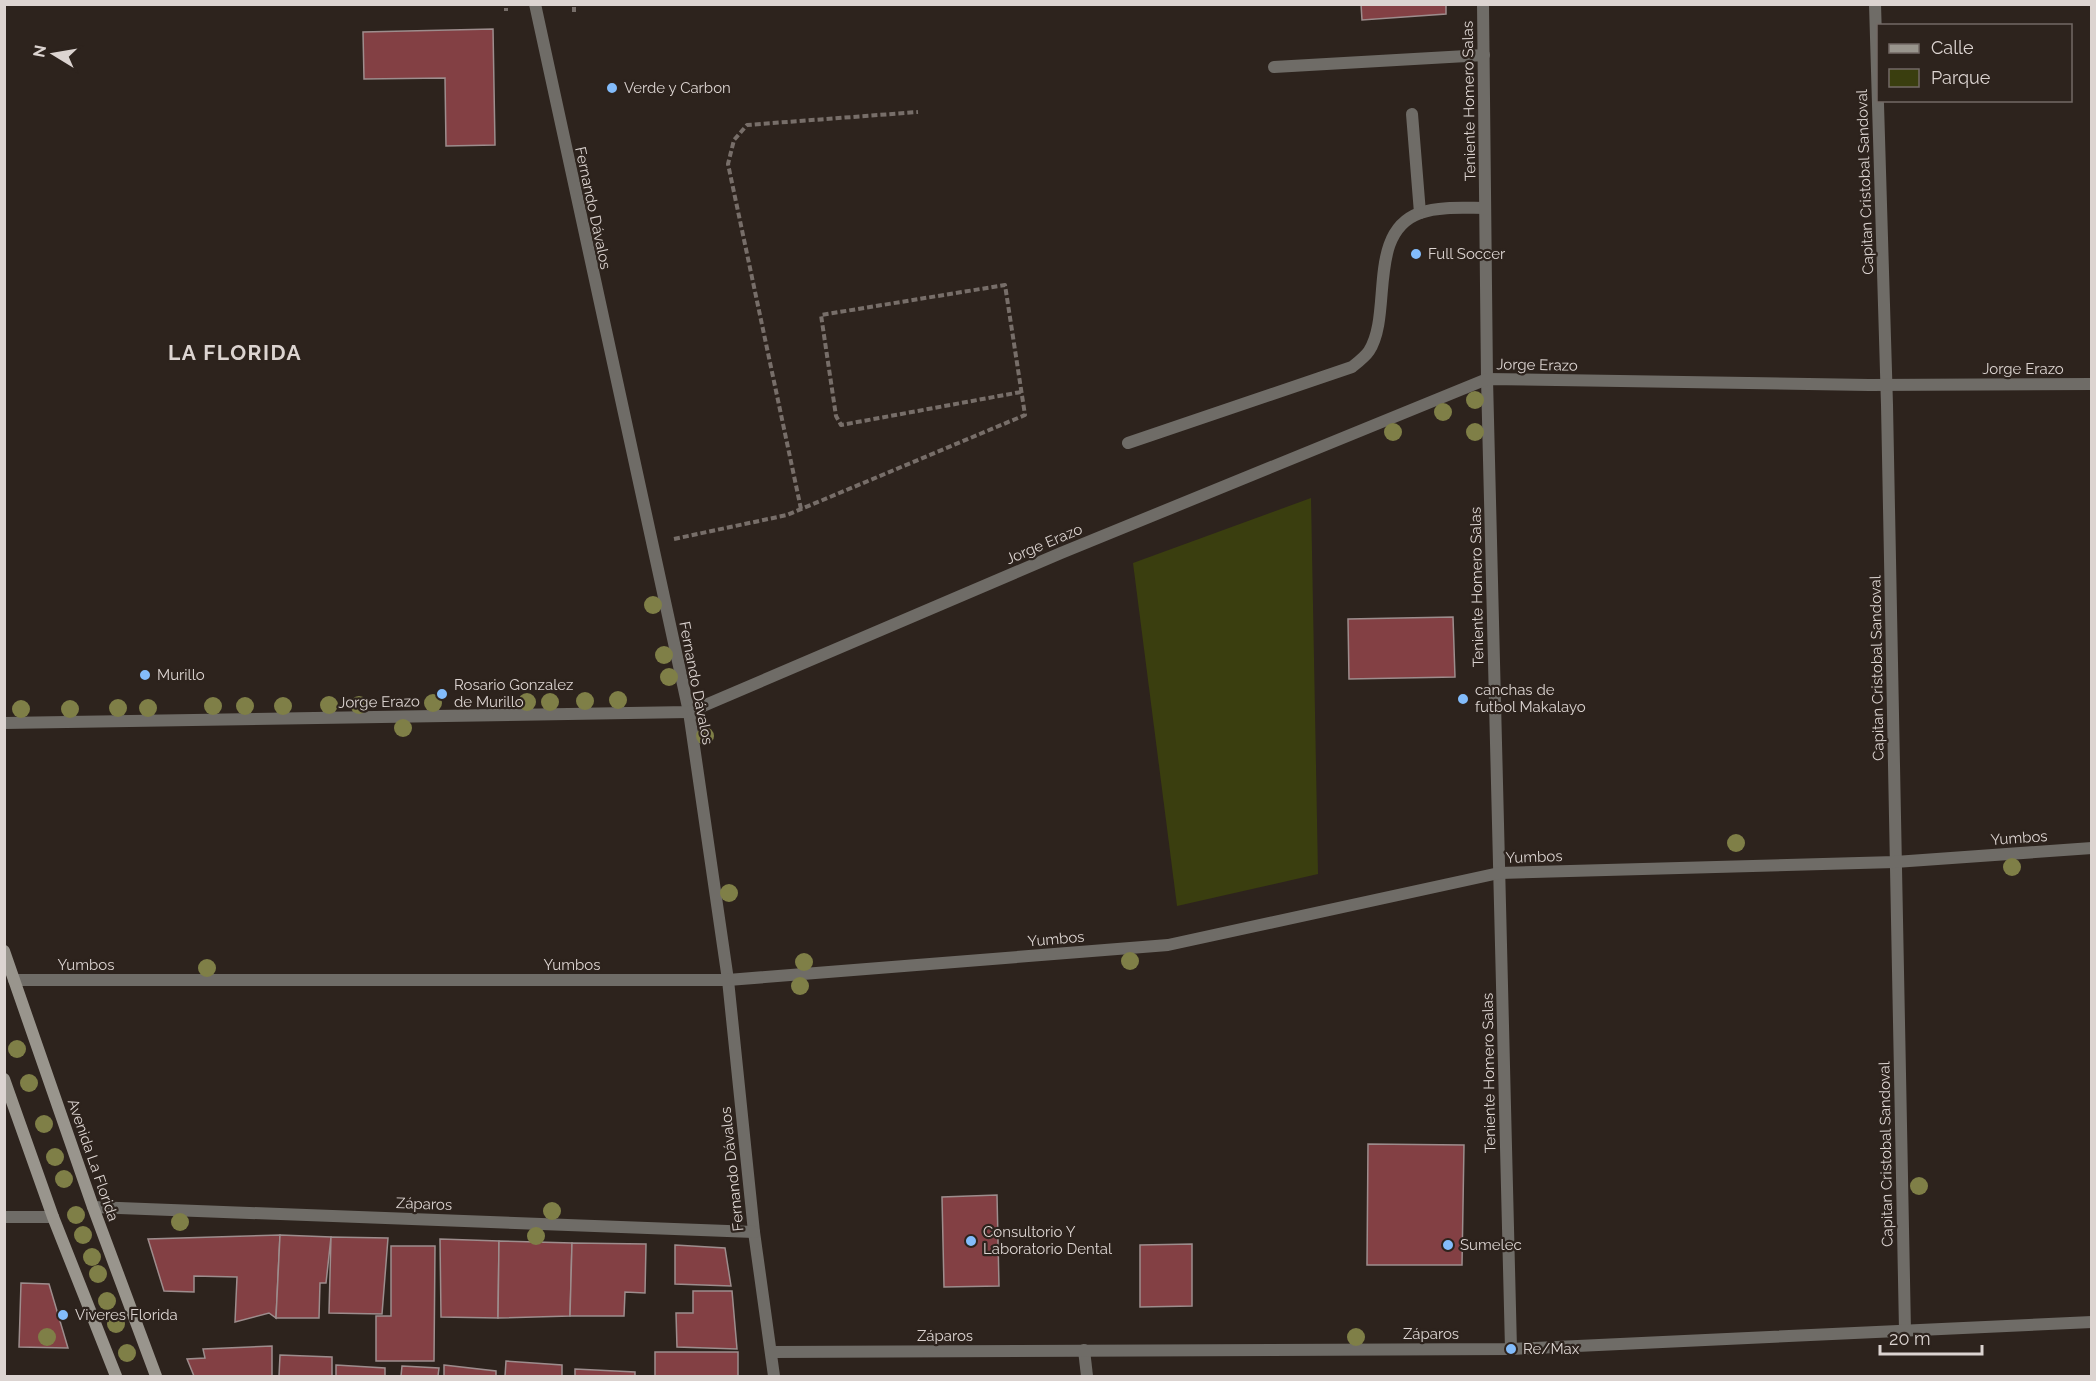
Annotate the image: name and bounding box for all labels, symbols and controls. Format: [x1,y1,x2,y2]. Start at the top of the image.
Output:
street label: Teniente Homero Salas [1459,21,1479,181]
north arrow [24,24,84,84]
legend [1877,24,2072,102]
text: Calle [1931,37,1974,58]
text: N [29,43,50,59]
text: Parque [1931,67,1991,88]
place label: Verde y Carbon [624,79,731,97]
marker: Verde y Carbon [605,81,619,95]
street label: Capitan Cristobal Sandoval [1853,88,1877,275]
street label: Fernando Dávalos [571,145,615,271]
place label: Full Soccer [1428,245,1506,263]
marker: Full Soccer [1409,247,1423,261]
district label: LA FLORIDA [168,340,302,365]
street label: Jorge Erazo [1496,355,1578,375]
street label: Jorge Erazo [1982,360,2064,378]
street label: Teniente Homero Salas [1467,507,1487,667]
street label: Jorge Erazo [1003,520,1085,568]
street label: Capitan Cristobal Sandoval [1866,574,1888,761]
street label: Fernando Dávalos [675,620,717,746]
place label: Murillo [157,666,205,684]
marker: Murillo [138,668,152,682]
place label: Rosario Gonzalez de Murillo [454,676,573,711]
place label: canchas de futbol Makalayo [1475,681,1586,716]
marker: Rosario Gonzalez de Murillo [435,687,449,701]
street label: Jorge Erazo [338,692,420,712]
marker: canchas de futbol Makalayo [1456,692,1470,706]
street label: Yumbos [1990,827,2048,849]
street label: Yumbos [1505,847,1563,867]
street label: Yumbos [1027,928,1085,950]
street label: Yumbos [58,956,114,974]
street label: Yumbos [544,956,600,974]
street label: Teniente Homero Salas [1479,993,1499,1153]
street label: Capitan Cristobal Sandoval [1875,1060,1897,1247]
street label: Avenida La Florida [64,1096,122,1224]
street label: Fernando Dávalos [717,1106,747,1232]
street label: Záparos [396,1194,452,1214]
place label: Consultorio Y Laboratorio Dental [983,1223,1113,1258]
marker: Consultorio Y Laboratorio Dental [964,1234,978,1248]
place label: Sumelec [1460,1236,1522,1254]
marker: Sumelec [1441,1238,1455,1252]
place label: Viveres Florida [75,1306,178,1324]
marker: Viveres Florida [56,1308,70,1322]
scale bar [1880,1318,1982,1356]
street label: Záparos [1403,1325,1459,1343]
street label: Záparos [917,1327,973,1345]
text: 20 m [1889,1328,1931,1349]
place label: Re/Max [1523,1340,1580,1358]
marker: Re/Max [1504,1342,1518,1356]

